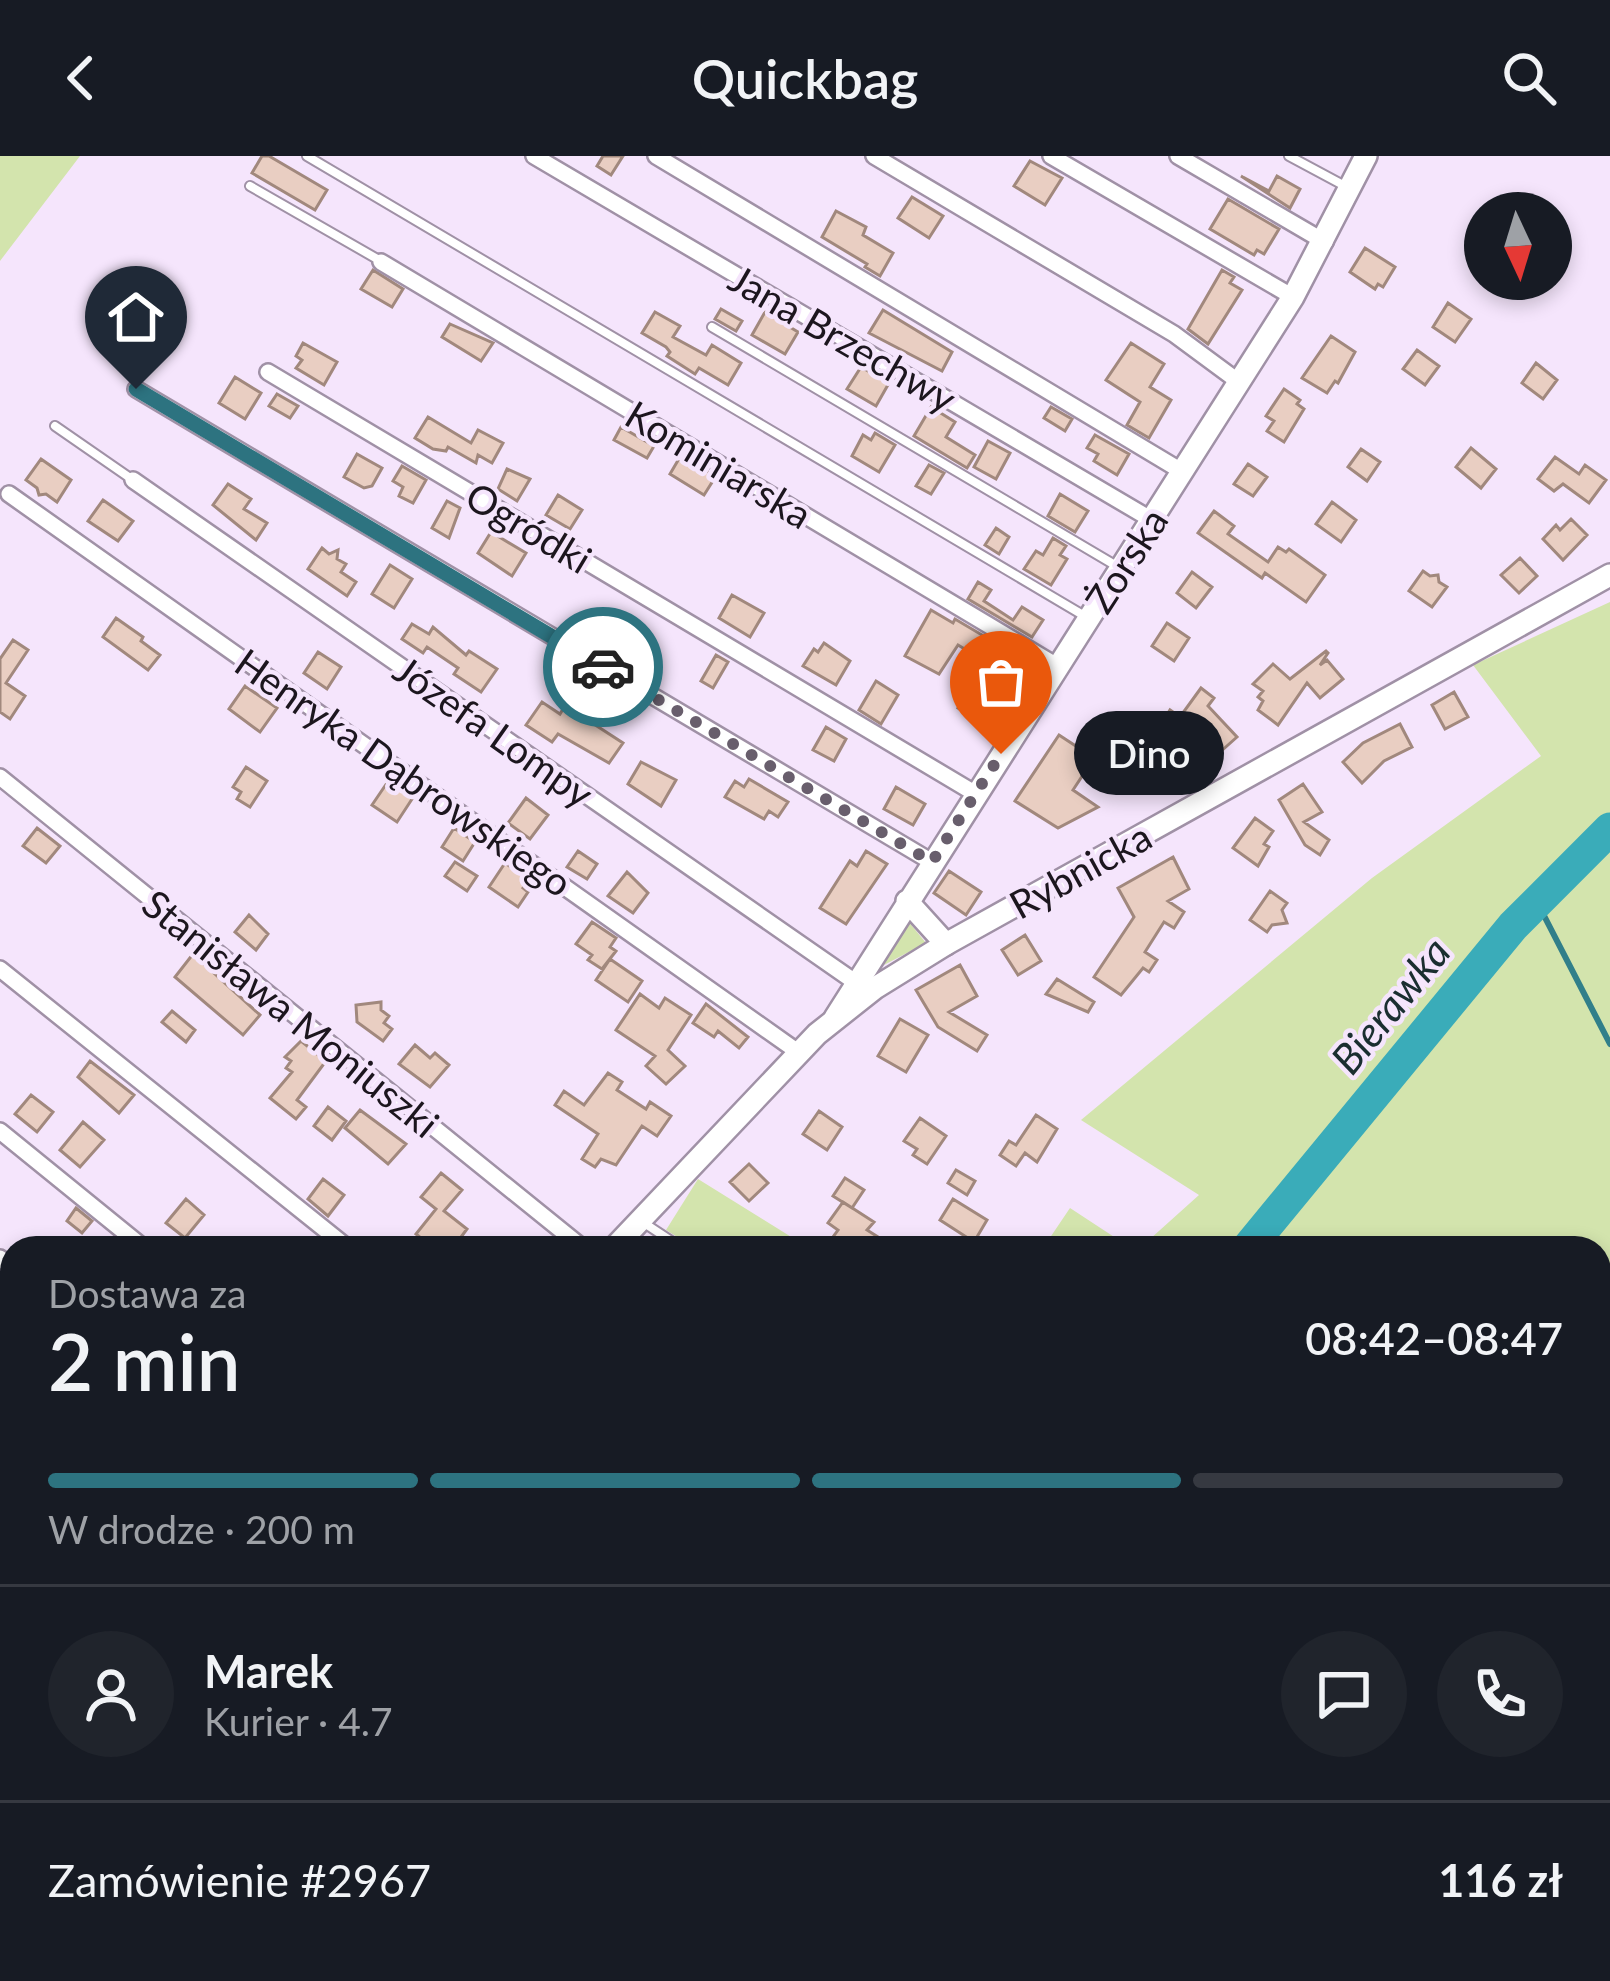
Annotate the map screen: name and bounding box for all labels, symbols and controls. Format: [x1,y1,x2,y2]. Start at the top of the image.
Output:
icon: back [48,45,114,111]
icon: search [1496,45,1562,111]
text: Quickbag [692,46,918,111]
north arrow [1464,192,1572,300]
map controls [1464,192,1572,300]
street label: Jana Brzechwy [721,255,965,421]
pin [85,266,187,389]
icon: home [103,284,169,350]
street label: Kominiarska [618,391,820,537]
street label: Ogródki [458,472,600,582]
street label: Żorska [1075,499,1177,621]
courier [543,607,663,727]
pin [950,631,1052,754]
icon: car [570,634,636,700]
street label: Henryka Dąbrowskiego [227,638,581,906]
street label: Józefa Lompy [386,646,602,816]
icon: bag [968,649,1034,715]
callout: Dino [1073,712,1223,796]
text: Dino [1107,730,1191,776]
street label: Rybnicka [1001,812,1159,928]
street label: Stanisława Moniuszki [134,880,448,1146]
water label: Bierawka [1320,927,1460,1083]
text: Dostawa za [48,1270,246,1316]
text: 08:42–08:47 [1305,1311,1563,1365]
text: 2 min [48,1314,241,1408]
text: W drodze · 200 m [48,1506,355,1552]
button: person [48,1631,174,1757]
button: chat [1281,1631,1407,1757]
button: phone [1437,1631,1563,1757]
text: Marek [204,1644,333,1698]
text: Kurier · 4.7 [204,1698,393,1744]
text: Zamówienie #2967 [48,1853,431,1907]
text: 116 zł [1438,1853,1563,1907]

